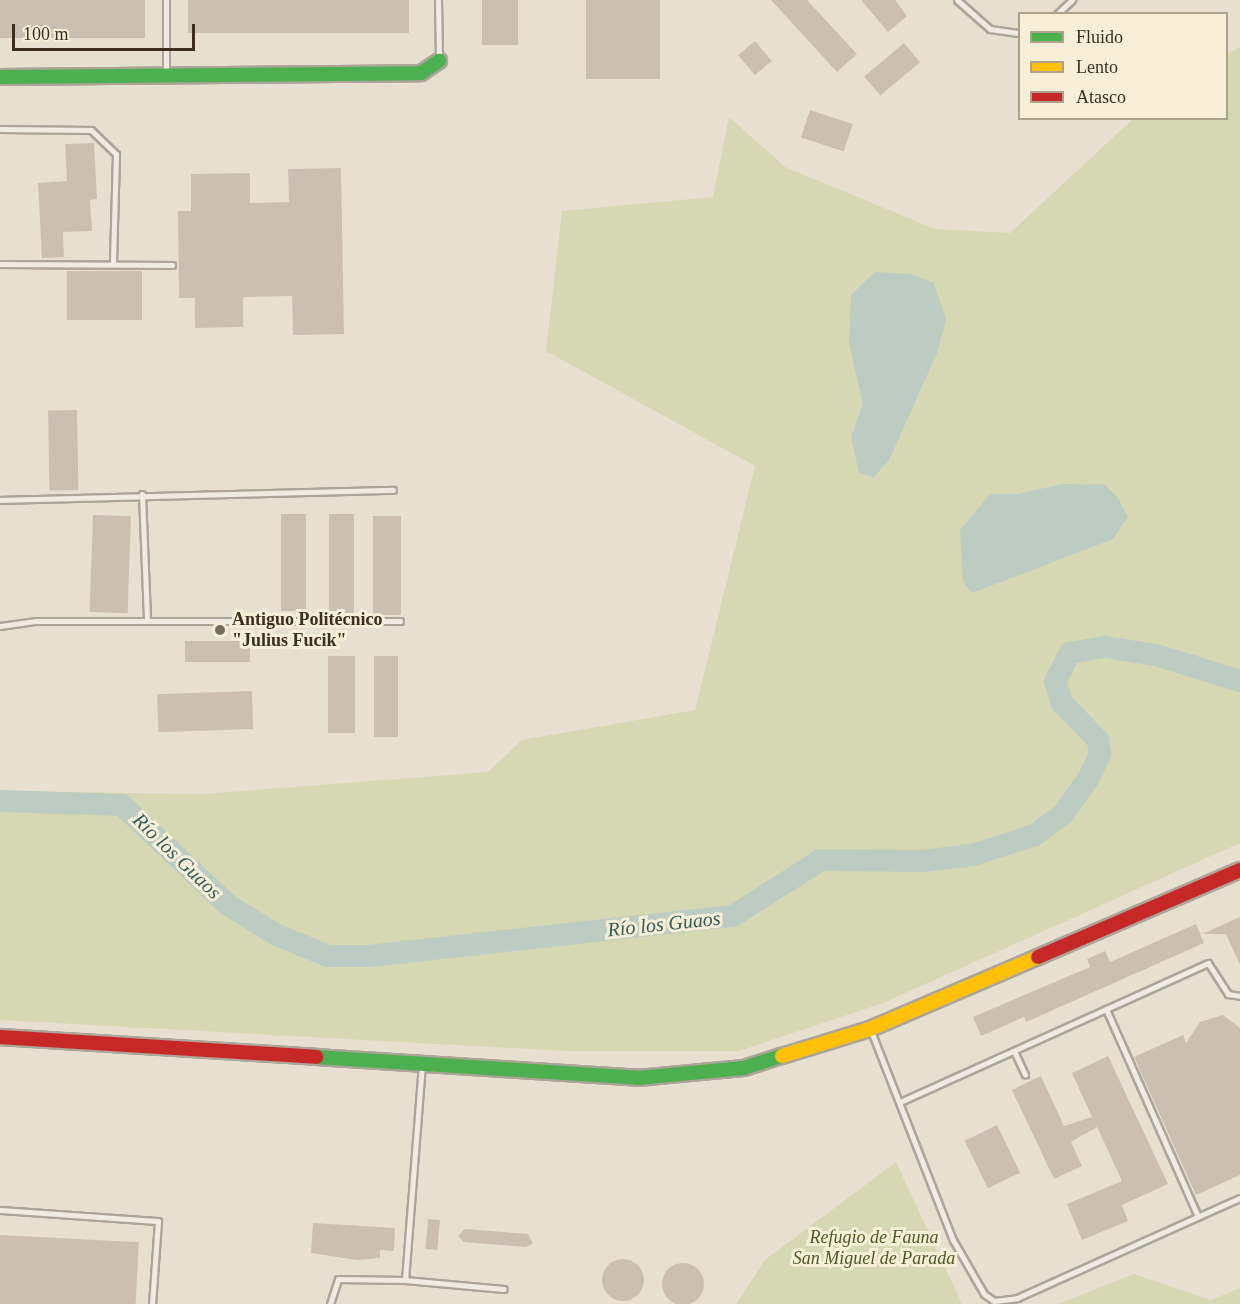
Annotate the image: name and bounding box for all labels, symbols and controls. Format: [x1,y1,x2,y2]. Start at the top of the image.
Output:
scale bar [15,12,198,50]
legend [1018,12,1228,120]
text: 100 m [23,24,69,44]
text: Fluido [1076,27,1123,47]
text: Lento [1076,57,1118,77]
text: Atasco [1076,87,1126,107]
place label: Antiguo Politécnico "Julius Fucik" [232,609,382,652]
marker: Antiguo Politécnico "Julius Fucik" [213,623,227,637]
water label: Río los Guaos [128,808,226,904]
water label: Río los Guaos [606,906,722,942]
park label: Refugio de Fauna San Miguel de Parada [793,1227,955,1270]

